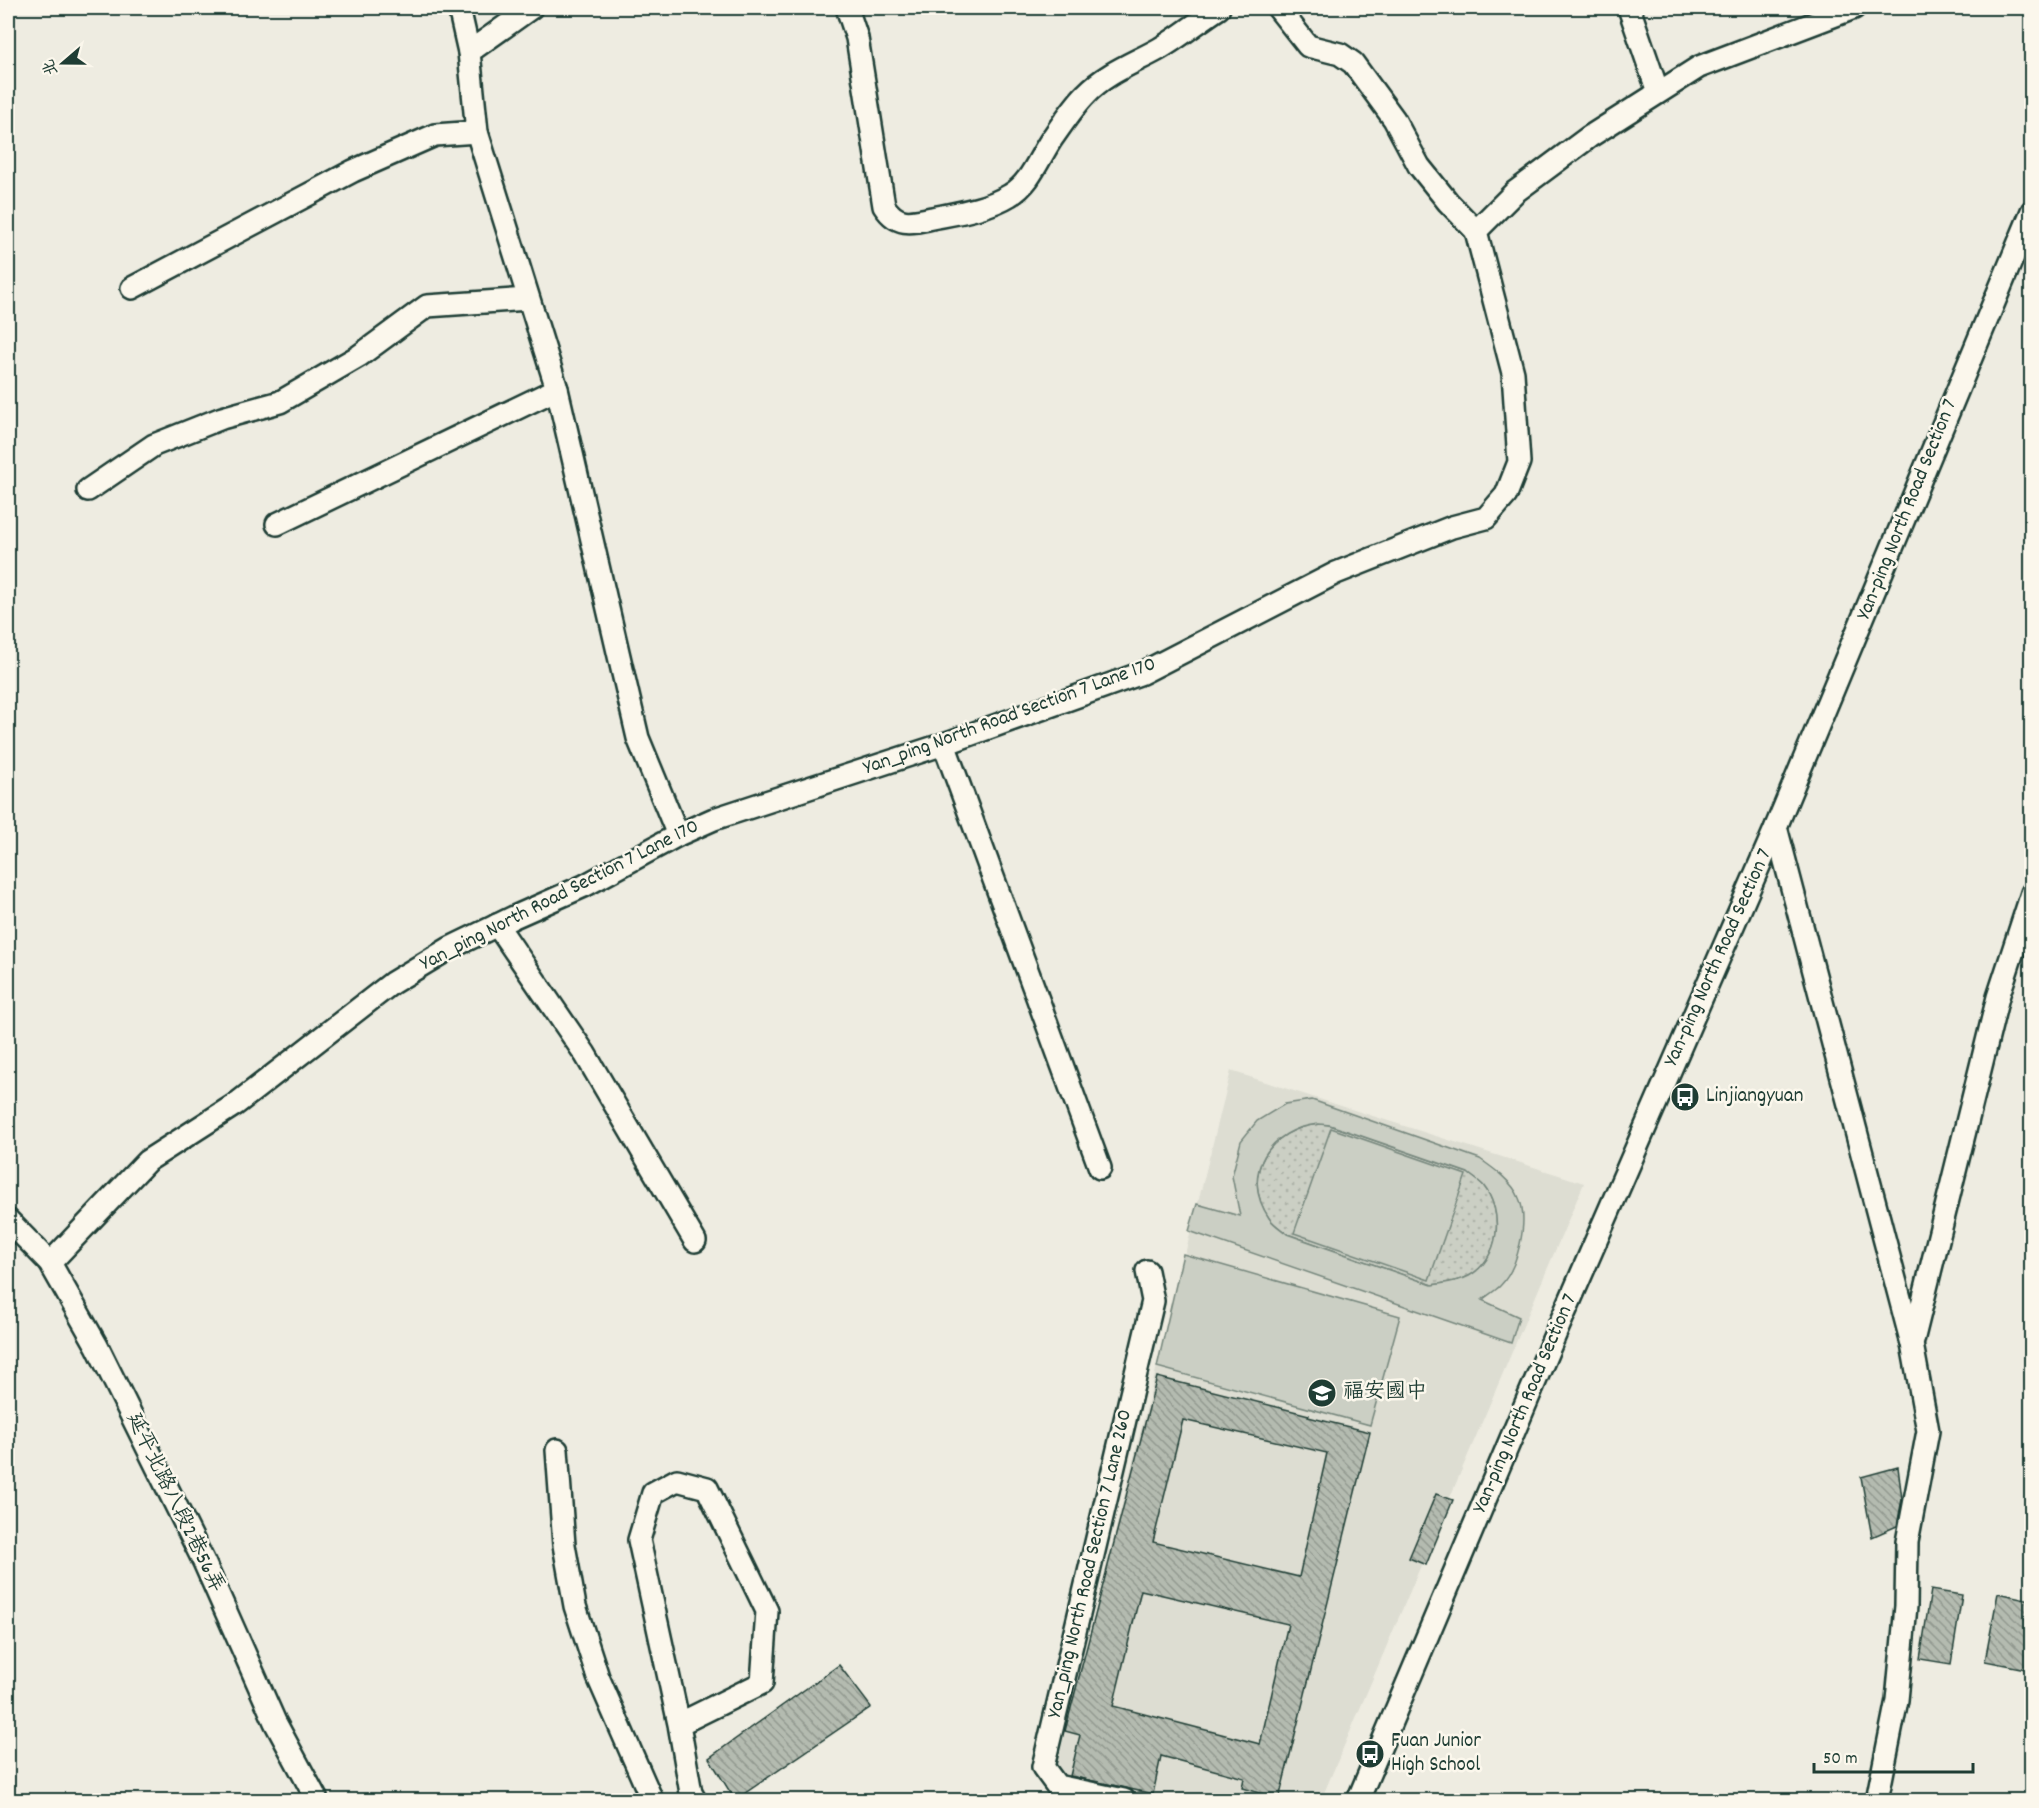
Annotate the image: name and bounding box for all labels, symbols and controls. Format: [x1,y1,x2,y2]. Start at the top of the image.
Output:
north arrow [33,33,93,93]
text: 北 [38,56,65,79]
street label: Yan-ping North Road Section 7 [1850,395,1966,625]
street label: Yan_ping North Road Section 7 Lane 170 [860,650,1160,784]
street label: Yan_ping North Road Section 7 Lane 170 [415,812,705,980]
street label: Yan-ping North Road Section 7 [1657,844,1781,1072]
bus stop icon: Linjiangyuan [1669,1081,1701,1113]
place label: Linjiangyuan [1706,1082,1803,1112]
street label: Yan-ping North Road Section 7 [1466,1290,1586,1518]
school or university icon: 福安國中 [1306,1377,1338,1409]
place label: 福安國中 [1343,1378,1427,1408]
street label: Yan_ping North Road Section 7 Lane 260 [1041,1407,1141,1721]
street label: 延平北路八段2巷56弄 [117,1408,231,1598]
place label: Fuan Junior High School [1391,1727,1481,1781]
scale bar [1814,1736,1973,1774]
bus stop icon: Fuan Junior High School [1354,1738,1386,1770]
text: 50 m [1823,1747,1858,1772]

